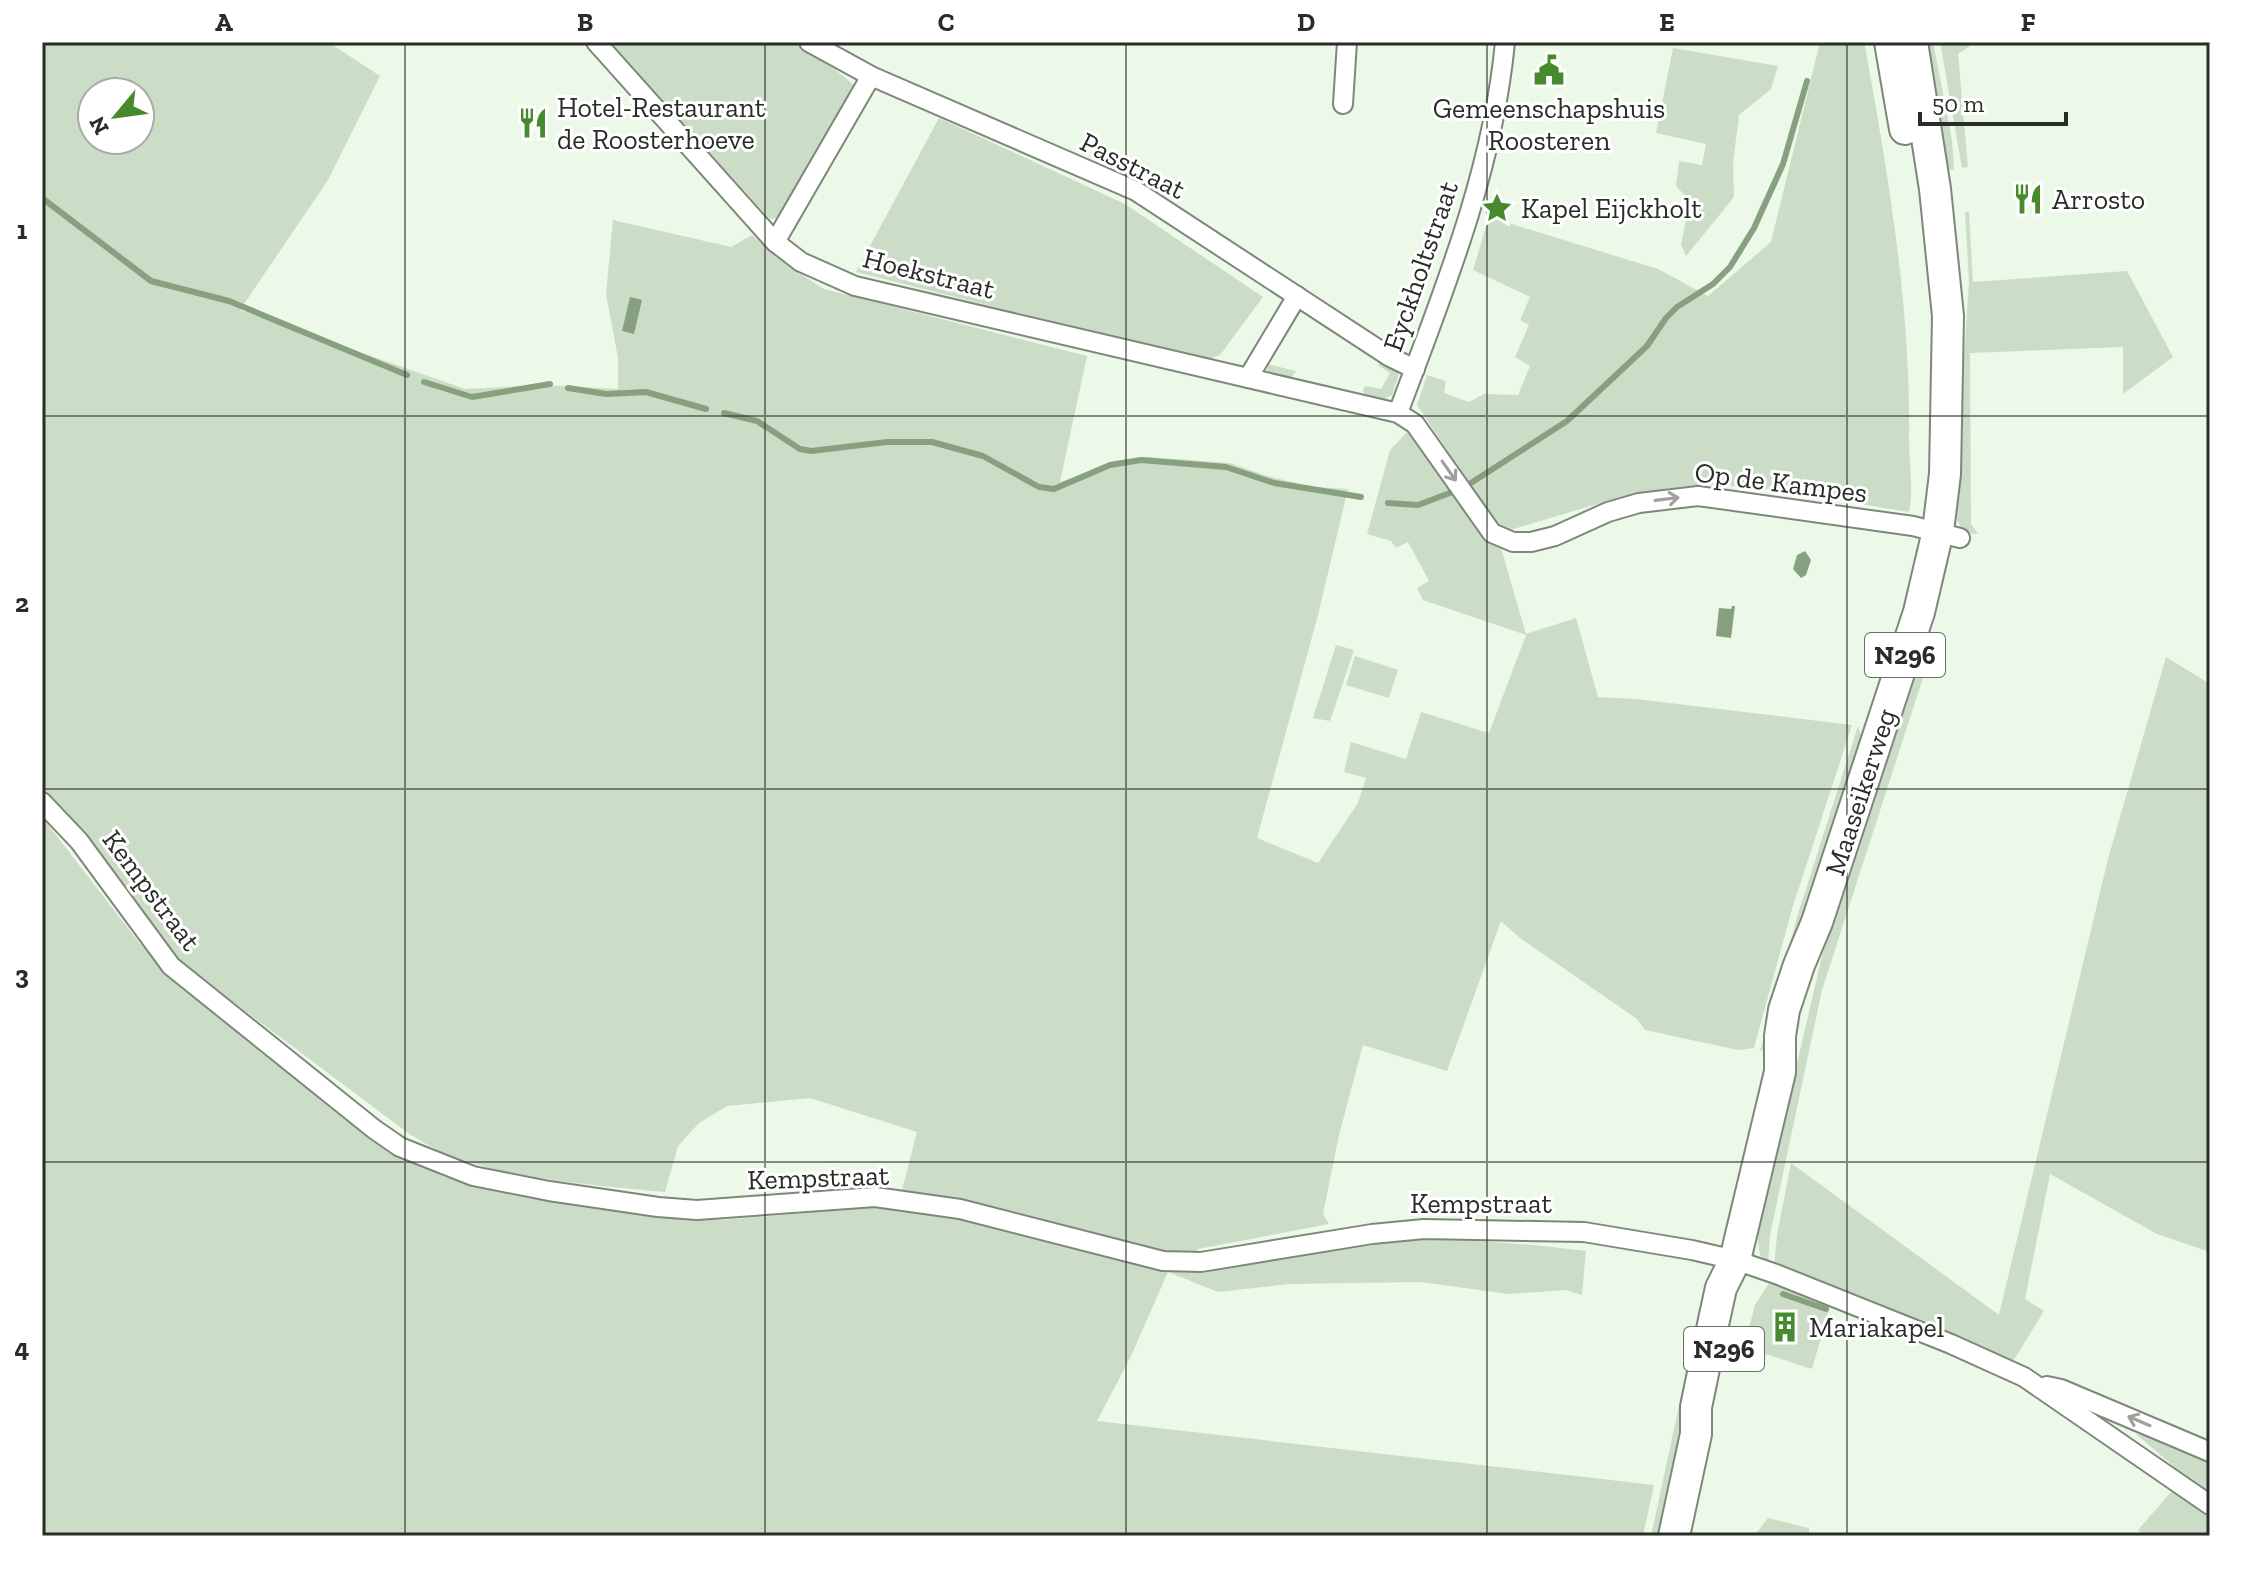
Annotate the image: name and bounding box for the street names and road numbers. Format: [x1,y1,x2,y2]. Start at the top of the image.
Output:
street label: Passtraat [1075,125,1191,206]
street label: Eyckholtstraat [1376,176,1465,356]
street label: Hoekstraat [860,241,999,306]
street label: Op de Kampes [1693,456,1869,509]
road number: N296 [1865,633,1945,677]
street label: Maaseikerweg [1818,705,1903,880]
street label: Kempstraat [96,824,208,957]
street label: Kempstraat [746,1159,890,1196]
street label: Kempstraat [1410,1187,1553,1220]
road number: N296 [1684,1327,1764,1371]

